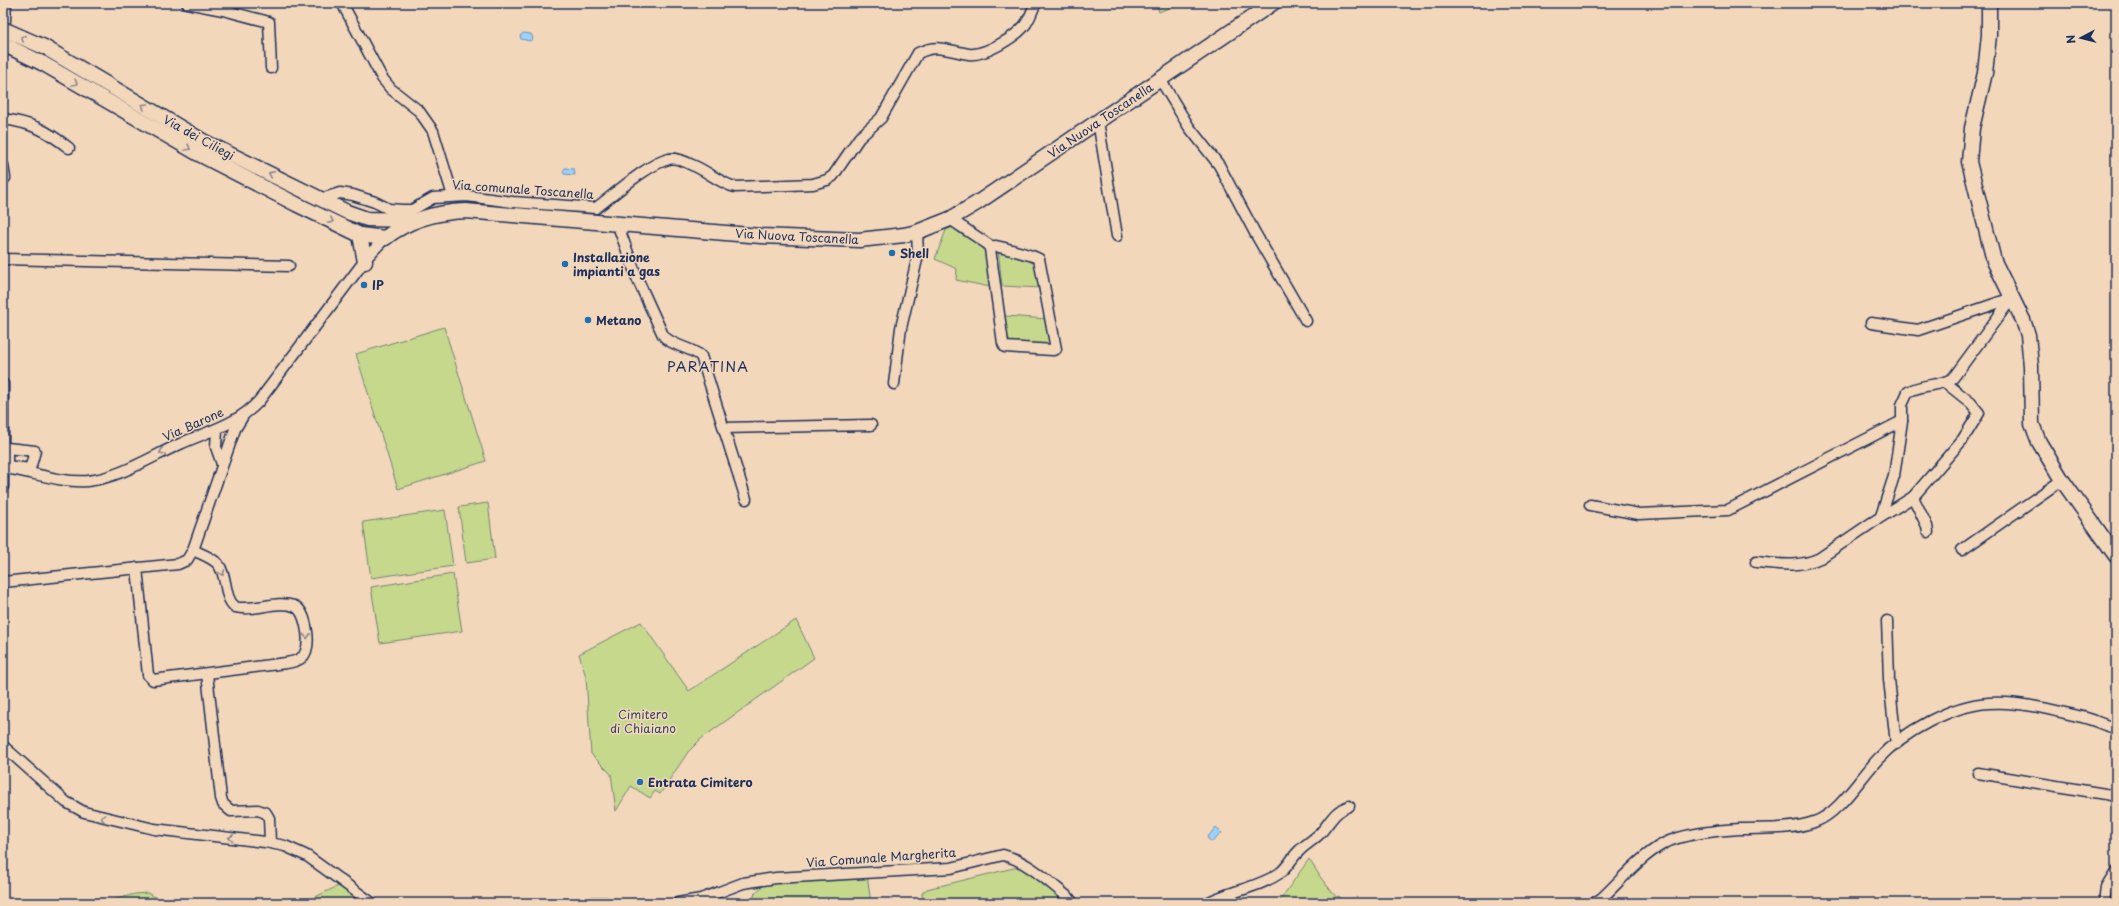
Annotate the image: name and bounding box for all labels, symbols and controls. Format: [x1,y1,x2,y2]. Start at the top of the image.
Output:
north arrow [2061,18,2101,58]
one-way arrow [20,34,27,42]
text: N [2062,34,2080,45]
one-way arrow [71,78,78,85]
street label: Via Nuova Toscanella [1044,78,1157,162]
one-way arrow [141,103,148,110]
street label: Via dei Ciliegi [160,110,238,164]
one-way arrow [184,143,191,150]
one-way arrow [267,171,275,179]
street label: Via comunale Toscanella [452,175,595,203]
one-way arrow [327,216,334,224]
street label: Via Nuova Toscanella [735,224,860,248]
place label: Shell [900,244,929,262]
place label: Installazione impianti a gas [573,248,660,280]
marker: Shell [887,248,897,258]
marker: Installazione impianti a gas [560,259,570,269]
place label: IP [372,276,384,294]
marker: IP [359,280,369,290]
place label: Metano [596,311,641,329]
marker: Metano [583,315,593,325]
district label: PARATINA [667,356,749,377]
street label: Via Barone [160,402,227,445]
one-way arrow [159,447,167,455]
one-way arrow [218,570,226,577]
one-way arrow [302,633,311,639]
park label: Cimitero di Chiaiano [610,705,676,737]
place label: Entrata Cimitero [648,773,753,791]
marker: Entrata Cimitero [635,777,645,787]
one-way arrow [100,814,106,822]
one-way arrow [228,834,234,843]
street label: Via Comunale Margherita [805,843,957,871]

